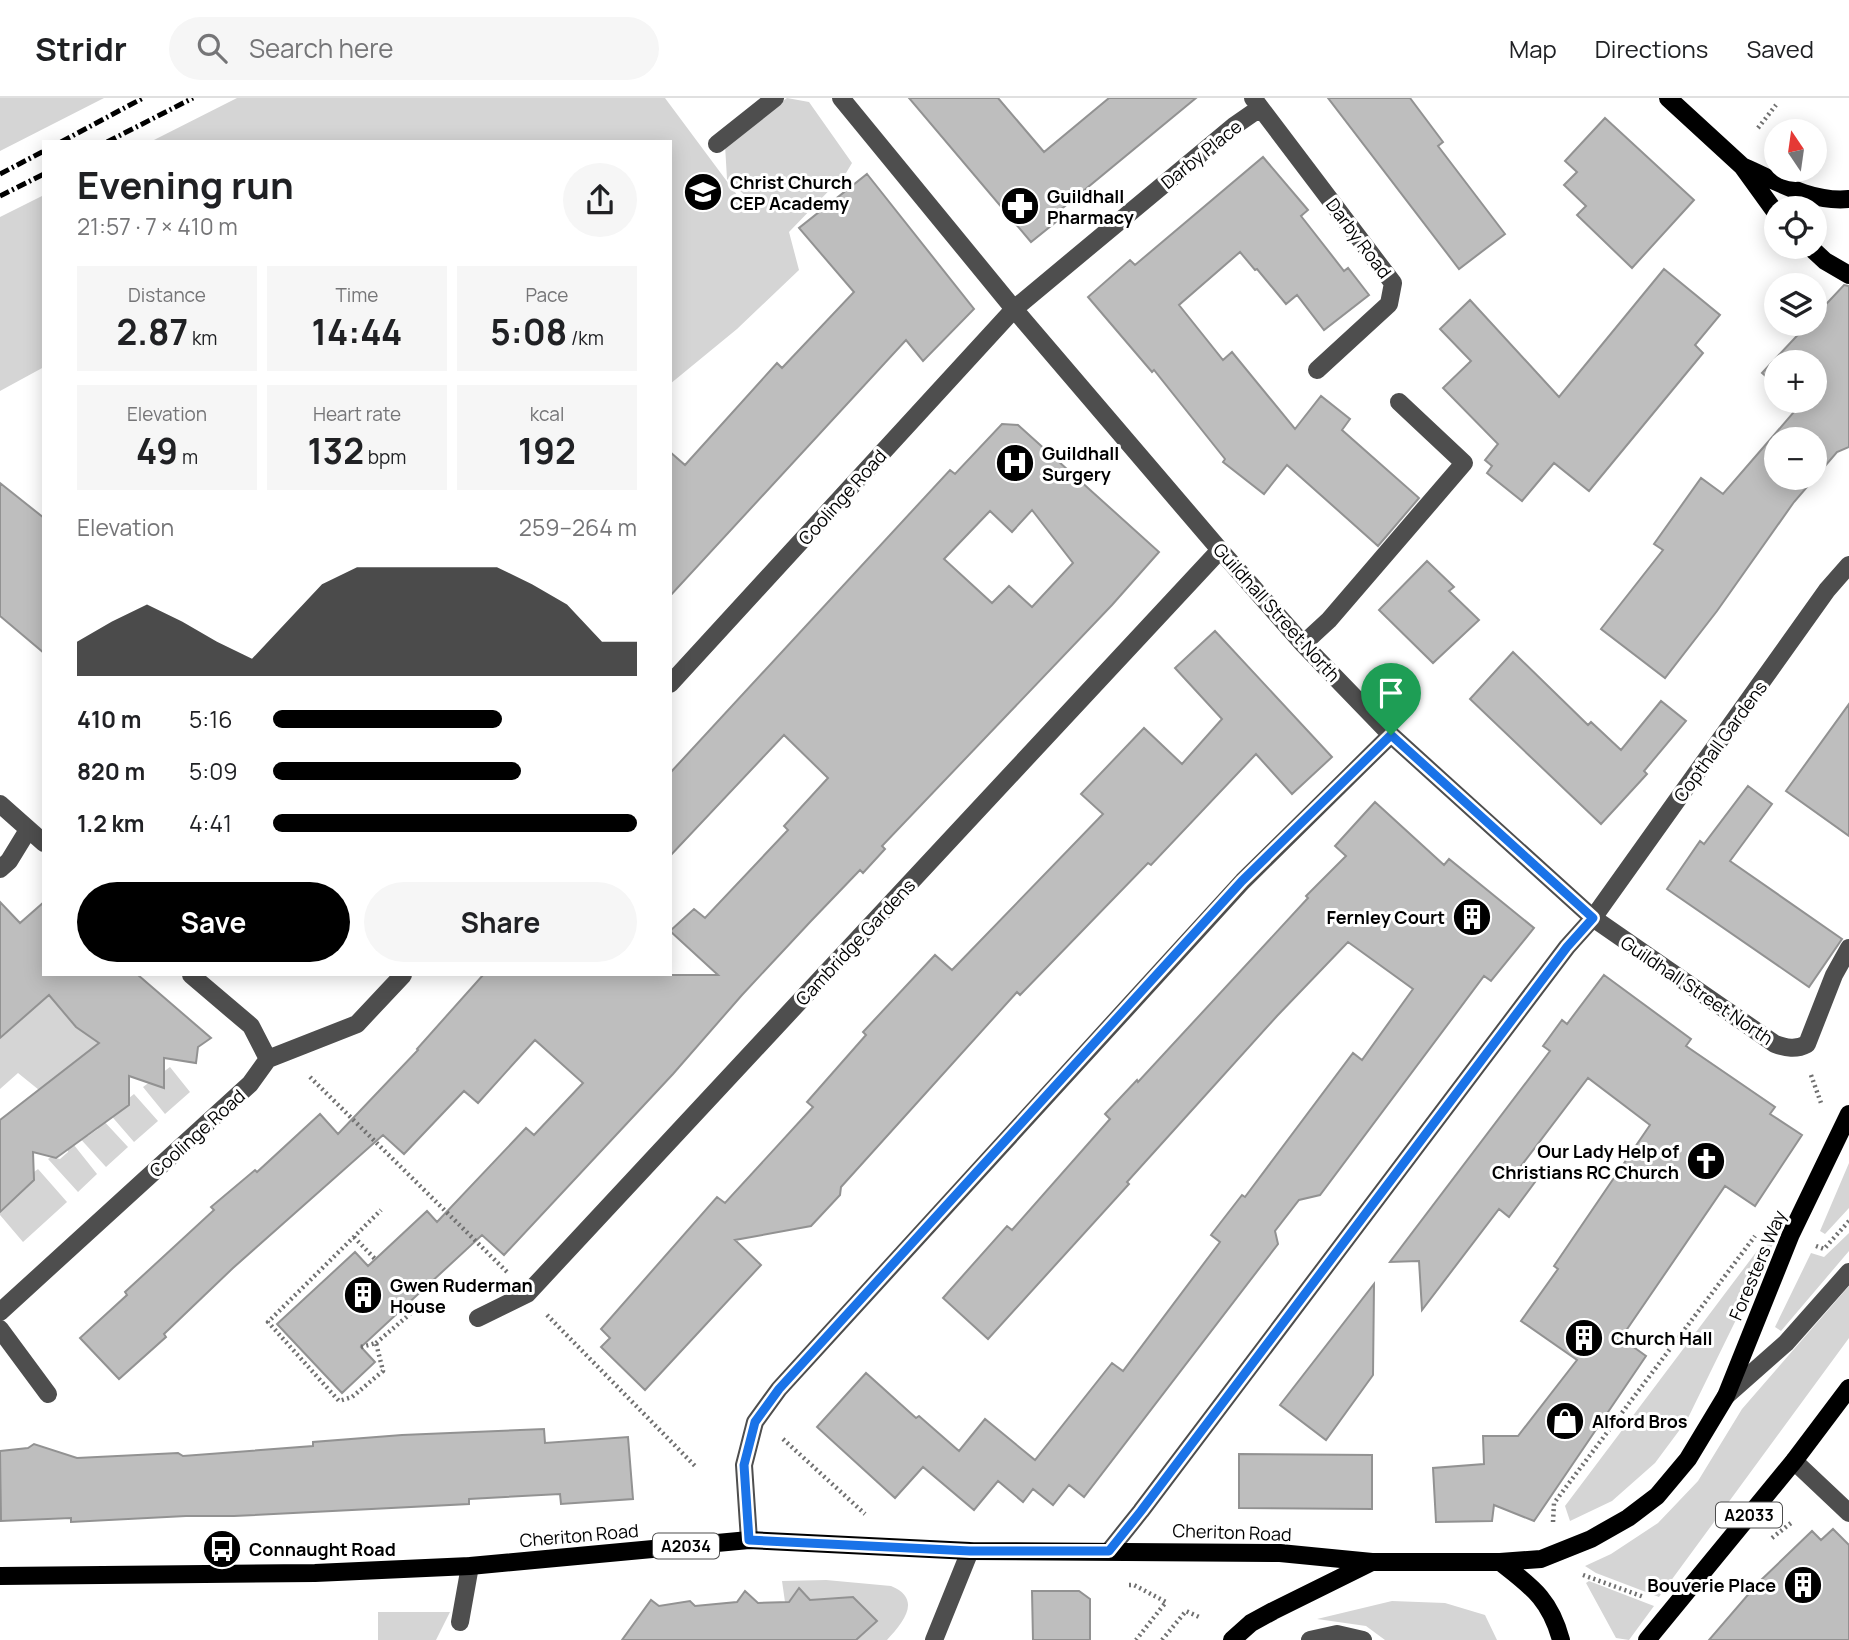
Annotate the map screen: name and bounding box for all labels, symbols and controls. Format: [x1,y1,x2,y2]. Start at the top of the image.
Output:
search box [169,17,659,80]
text: Stridr [35,26,127,71]
icon: search [193,29,231,67]
text: Search here [249,30,393,66]
text: Map [1509,32,1557,65]
text: Directions [1595,32,1708,65]
text: Saved [1746,32,1814,65]
street label: Darby Place [1156,114,1246,194]
north arrow [1764,119,1827,182]
map controls [1764,119,1827,490]
text: Evening run [77,158,294,210]
button: share [563,163,637,237]
place label: Christ Church CEP Academy [730,170,852,215]
school or university icon: Christ Church CEP Academy [682,171,724,213]
place label: Guildhall Pharmacy [1047,184,1134,229]
pharmacy icon: Guildhall Pharmacy [999,185,1041,227]
street label: Darby Road [1321,193,1397,283]
button: locate [1764,196,1827,259]
text: 21:57 · 7 × 410 m [77,210,238,242]
button: layers [1764,273,1827,336]
text: Distance [128,282,206,308]
text: Time [336,282,378,308]
text: Pace [526,282,568,308]
text: 2.87 [117,308,188,356]
text: 14:44 [312,308,402,356]
text: 5:08 [490,308,567,356]
text: km [188,325,217,351]
text: /km [567,325,604,351]
button: + [1764,350,1827,413]
text: Elevation [127,401,207,427]
text: Heart rate [313,401,401,427]
text: kcal [530,401,564,427]
text: 49 [136,427,178,475]
text: 132 [308,427,364,475]
text: 192 [518,427,576,475]
button: − [1764,427,1827,490]
place label: Guildhall Surgery [1042,441,1119,486]
hospital icon: Guildhall Surgery [994,442,1036,484]
text: m [178,444,198,470]
text: bpm [364,444,406,470]
street label: Coolinge Road [793,444,891,550]
text: Elevation [77,511,174,543]
text: 259–264 m [519,511,637,543]
street label: Guildhall Street North [1208,537,1346,687]
pin [1361,663,1421,735]
icon: arrive [1372,674,1410,712]
street label: Copthall Gardens [1668,676,1772,806]
text: 410 m [77,703,141,735]
text: 5:16 [189,703,232,735]
text: 820 m [77,755,145,787]
text: 5:09 [189,755,237,787]
text: 1.2 km [77,807,144,839]
text: 4:41 [189,807,232,839]
street label: Cambridge Gardens [790,873,920,1011]
button: Save [77,882,350,962]
button: Share [364,882,637,962]
building icon: Fernley Court [1451,896,1493,938]
place label: Fernley Court [1327,905,1445,929]
street label: Guildhall Street North [1616,930,1778,1050]
street label: Coolinge Road [144,1084,250,1182]
place label: Our Lady Help of Christians RC Church [1492,1139,1679,1184]
church icon: Our Lady Help of Christians RC Church [1685,1140,1727,1182]
street label: Foresters Way [1723,1206,1791,1324]
place label: Gwen Ruderman House [390,1273,533,1318]
building icon: Gwen Ruderman House [342,1274,384,1316]
building icon: Church Hall [1563,1317,1605,1359]
place label: Church Hall [1611,1326,1713,1350]
shop icon: Alford Bros [1544,1400,1586,1442]
place label: Alford Bros [1592,1409,1688,1433]
road number: A2033 [1716,1502,1782,1527]
street label: Cheriton Road [519,1518,639,1552]
street label: Cheriton Road [1172,1518,1292,1546]
bus stop icon: Connaught Road [201,1528,243,1570]
road number: A2034 [653,1534,719,1558]
place label: Connaught Road [249,1537,396,1561]
building icon: Bouverie Place [1782,1564,1824,1606]
place label: Bouverie Place [1647,1573,1776,1597]

